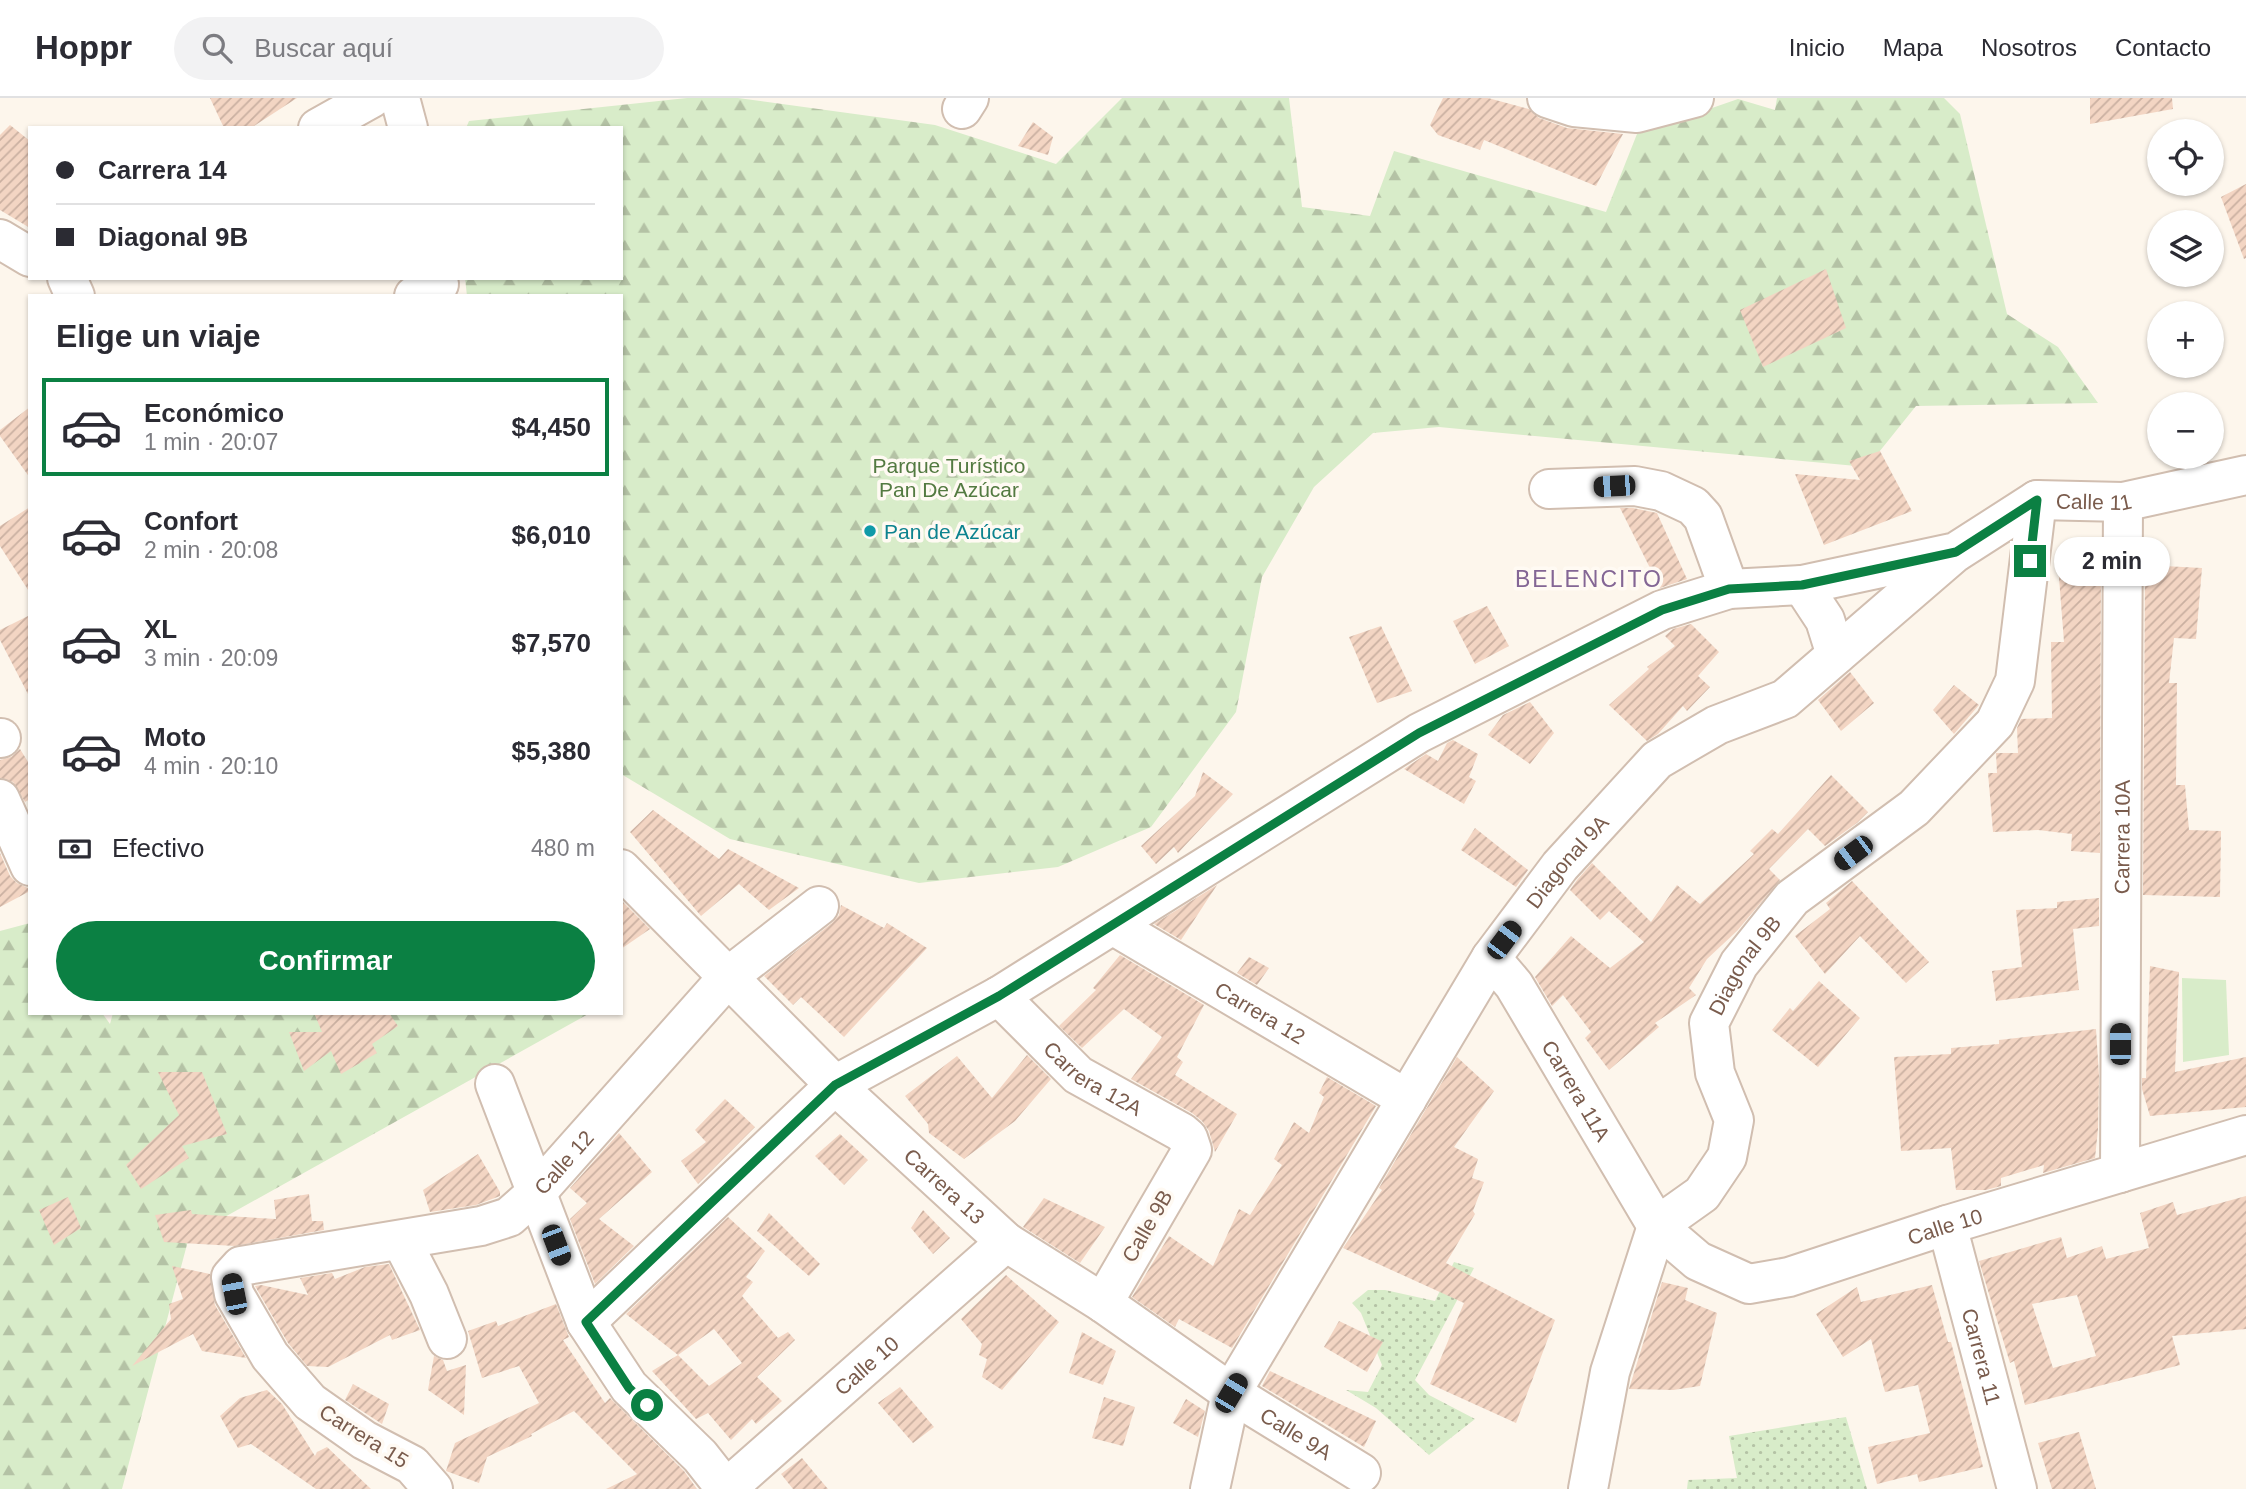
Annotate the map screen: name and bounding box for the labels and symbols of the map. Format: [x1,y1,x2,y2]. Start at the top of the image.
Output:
park label: Parque Turístico Pan De Azúcar [873,454,1025,501]
car [1593,474,1636,498]
street label: Calle 11 [2056,489,2134,514]
place label: Pan de Azúcar [884,520,1021,543]
marker: Pan de Azúcar [862,523,878,539]
callout: 2 min [2054,536,2170,586]
route end [2014,545,2046,577]
district label: BELENCITO [1515,566,1663,592]
street label: Carrera 10A [2110,780,2133,894]
street label: Diagonal 9A [1521,810,1613,912]
car [1830,832,1877,874]
street label: Diagonal 9B [1704,911,1785,1019]
car [1483,917,1526,963]
street label: Carrera 12 [1211,977,1309,1048]
car [2110,1023,2131,1065]
street label: Carrera 12A [1039,1036,1146,1120]
street label: Carrera 11A [1538,1036,1615,1145]
street label: Calle 12 [529,1126,598,1199]
street label: Carrera 13 [900,1143,989,1228]
street label: Calle 9B [1117,1186,1177,1266]
street label: Calle 10 [1904,1204,1985,1249]
car [539,1222,574,1268]
car [220,1271,249,1317]
street label: Carrera 11 [1958,1306,2006,1407]
street label: Calle 10 [830,1331,903,1399]
car [1212,1370,1251,1416]
route start [631,1389,663,1421]
street label: Carrera 15 [315,1400,413,1472]
street label: Calle 9A [1257,1403,1336,1464]

